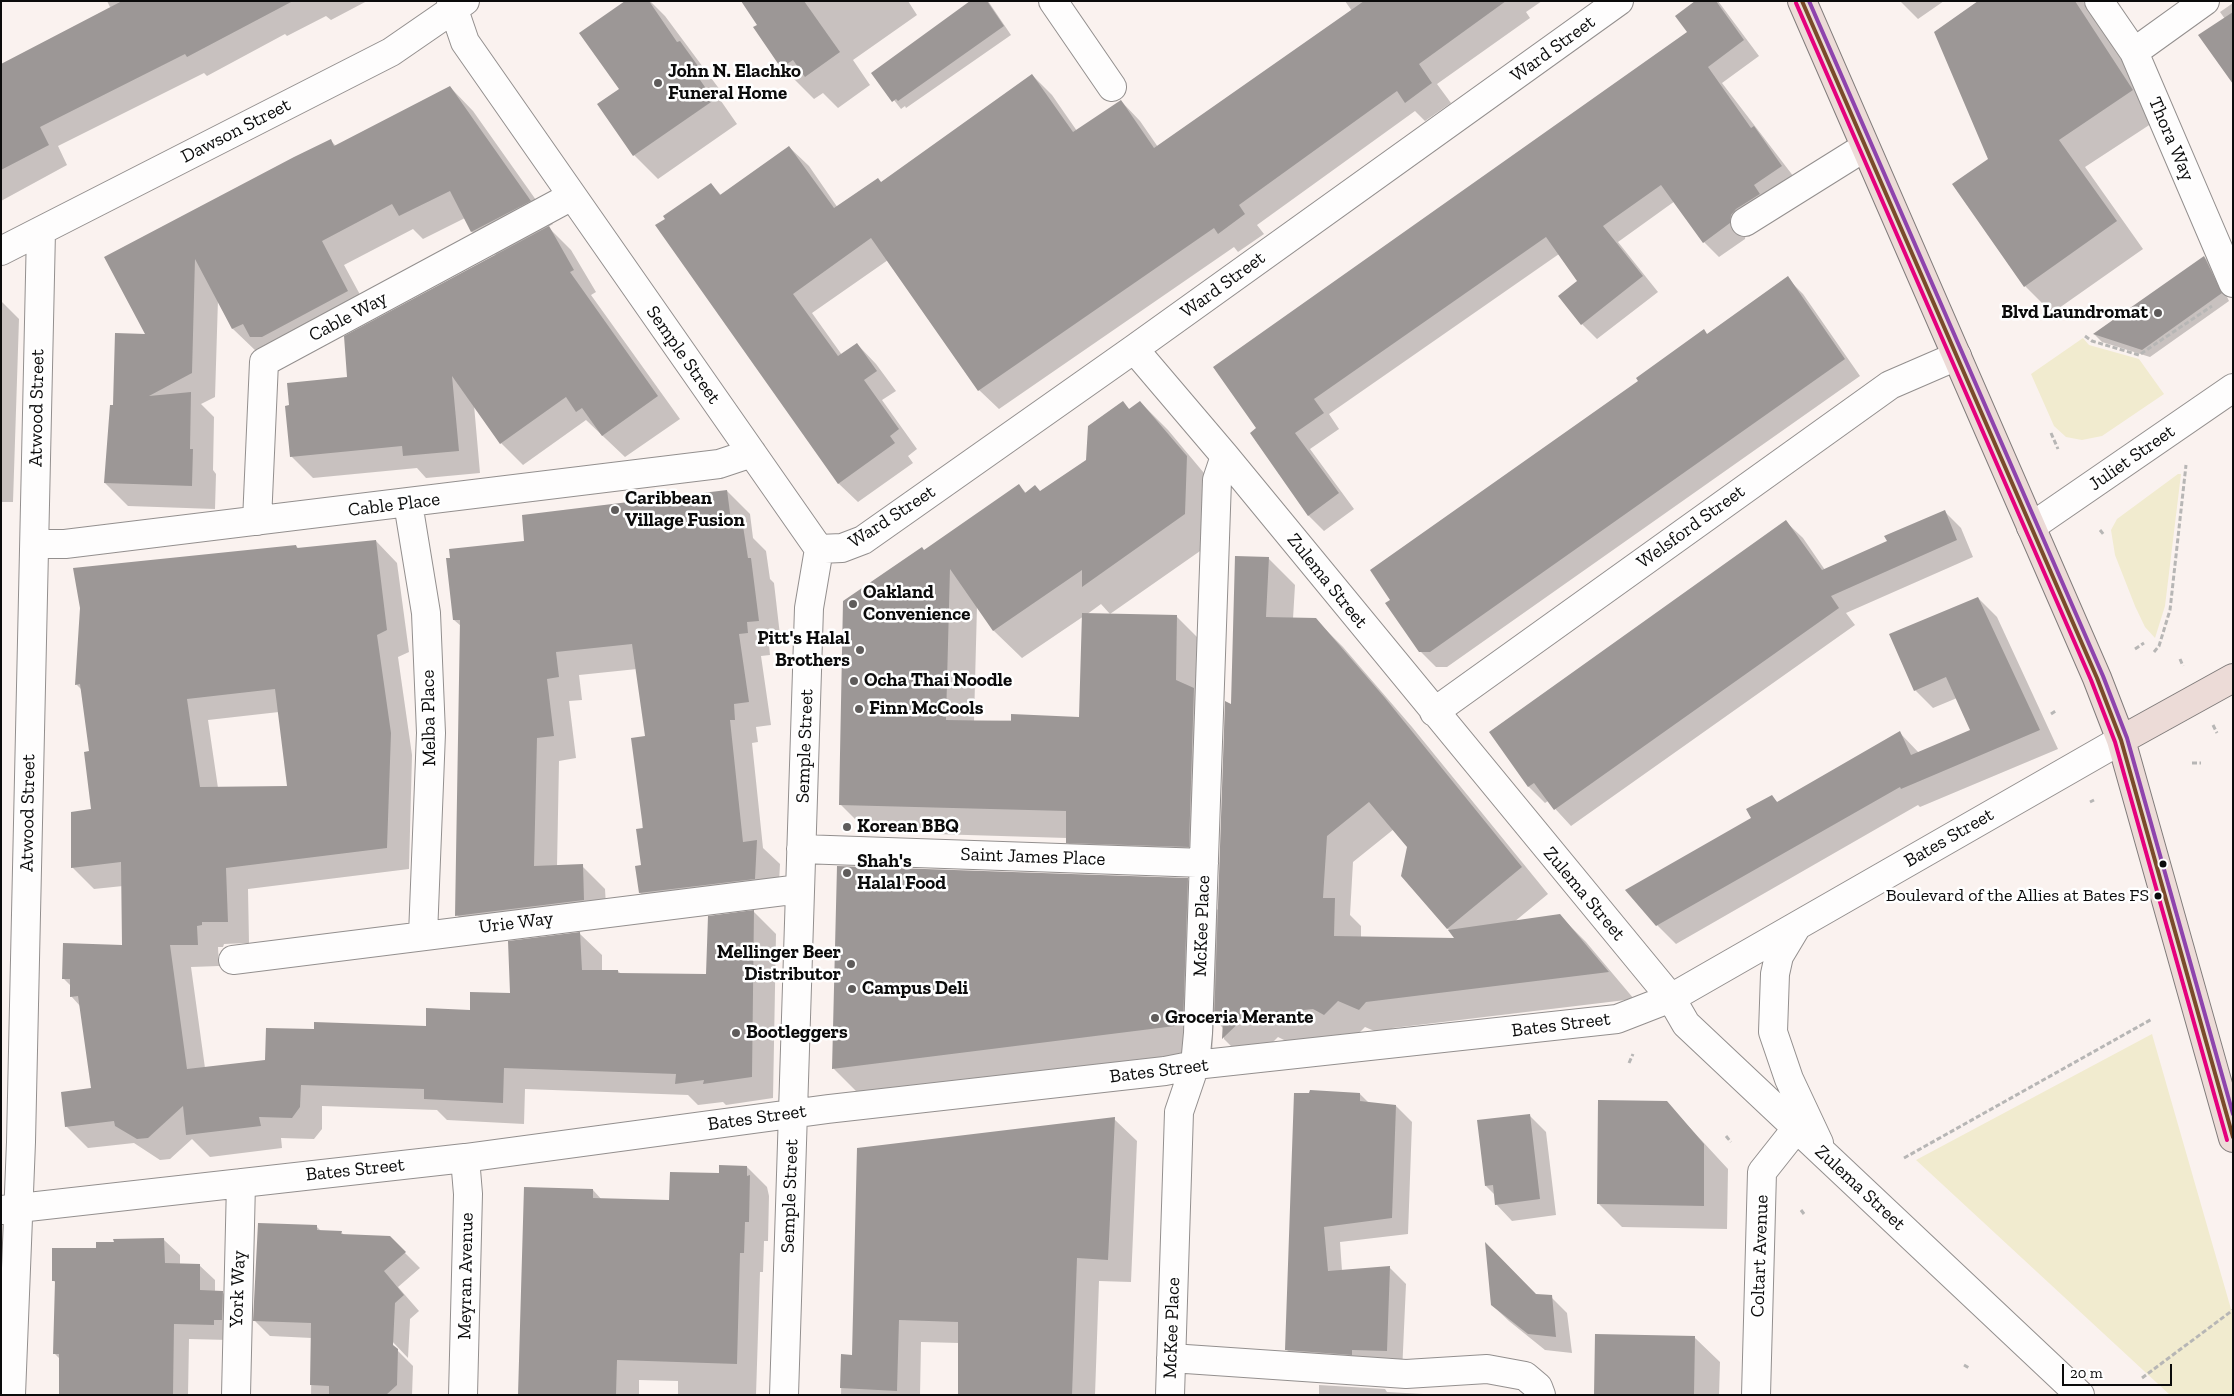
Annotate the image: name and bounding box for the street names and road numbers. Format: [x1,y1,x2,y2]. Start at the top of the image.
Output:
street label: Ward Street [1506,11,1600,87]
street label: Dawson Street [177,94,295,168]
street label: Thora Way [2143,94,2199,184]
street label: Ward Street [1176,247,1270,323]
street label: Cable Way [305,287,391,347]
street label: Semple Street [641,302,725,408]
street label: Atwood Street [25,349,49,467]
street label: Juliet Street [2085,420,2179,496]
street label: Welsford Street [1633,480,1749,574]
street label: Ward Street [844,481,940,553]
street label: Cable Place [347,488,441,522]
street label: Zulema Street [1282,529,1372,633]
street label: Melba Place [417,669,441,767]
street label: Semple Street [792,689,818,803]
street label: Atwood Street [16,754,40,872]
street label: Bates Street [1900,803,1998,873]
street label: Zulema Street [1538,842,1630,946]
street label: Saint James Place [960,843,1106,871]
street label: McKee Place [1189,875,1215,977]
street label: Urie Way [477,907,555,939]
street label: Bates Street [1510,1008,1612,1042]
street label: Bates Street [1108,1054,1210,1088]
street label: Bates Street [706,1100,808,1136]
street label: Semple Street [777,1139,803,1253]
street label: Zulema Street [1810,1140,1910,1236]
street label: Bates Street [304,1153,406,1187]
street label: Coltart Avenue [1746,1194,1774,1318]
street label: Meyran Avenue [453,1212,479,1340]
street label: York Way [225,1250,251,1328]
street label: McKee Place [1159,1277,1185,1379]

